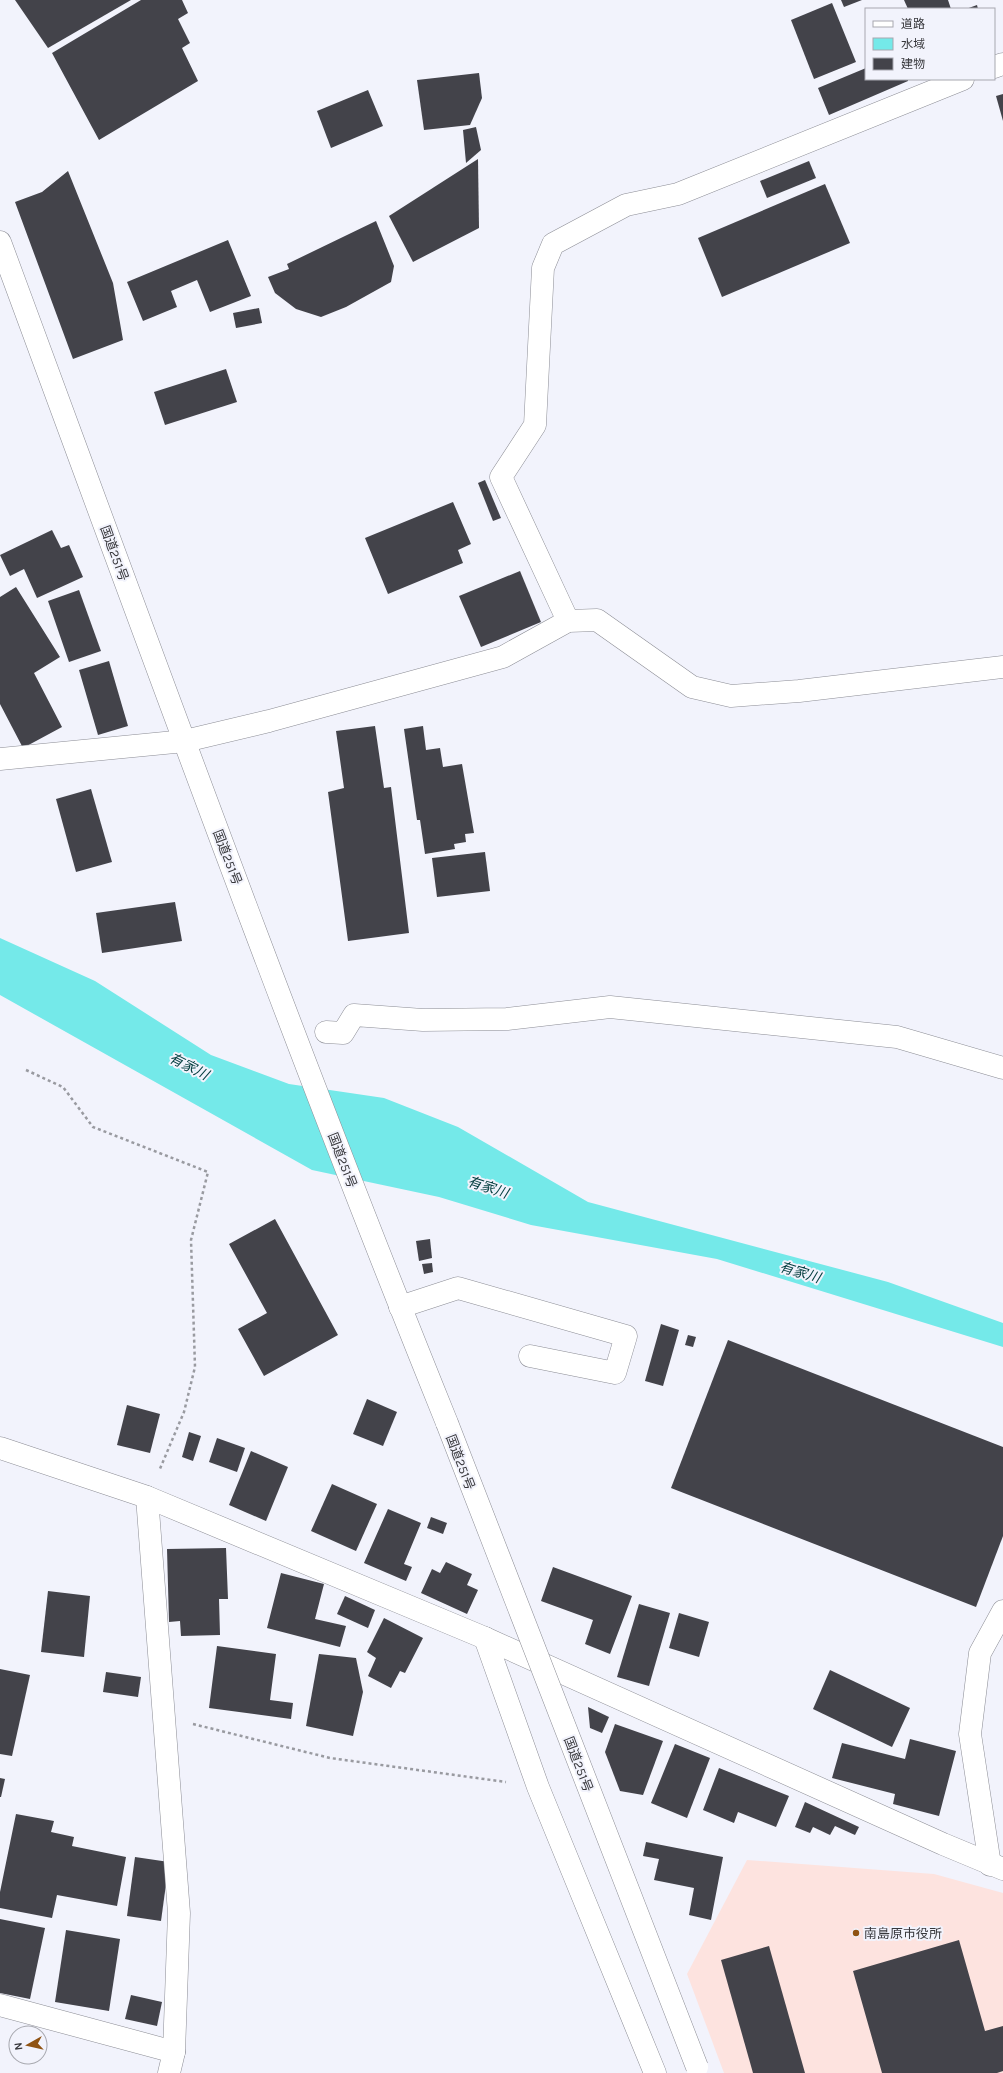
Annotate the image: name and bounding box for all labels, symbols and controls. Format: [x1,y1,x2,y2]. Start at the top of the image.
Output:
legend [865,8,995,80]
text: 道路 [901,17,925,31]
text: 水域 [901,37,925,51]
text: 建物 [901,57,925,71]
street label: 国道251号 [98,523,132,583]
street label: 国道251号 [210,827,245,887]
water label: 有家川 [166,1049,213,1084]
street label: 国道251号 [325,1130,360,1190]
water label: 有家川 [465,1173,512,1203]
water label: 有家川 [777,1258,824,1287]
street label: 国道251号 [443,1432,478,1492]
street label: 国道251号 [561,1734,596,1794]
place label: 南島原市役所 [864,1926,942,1941]
marker: 南島原市役所 [851,1928,861,1938]
north arrow [8,2025,48,2065]
text: N [12,2042,26,2051]

